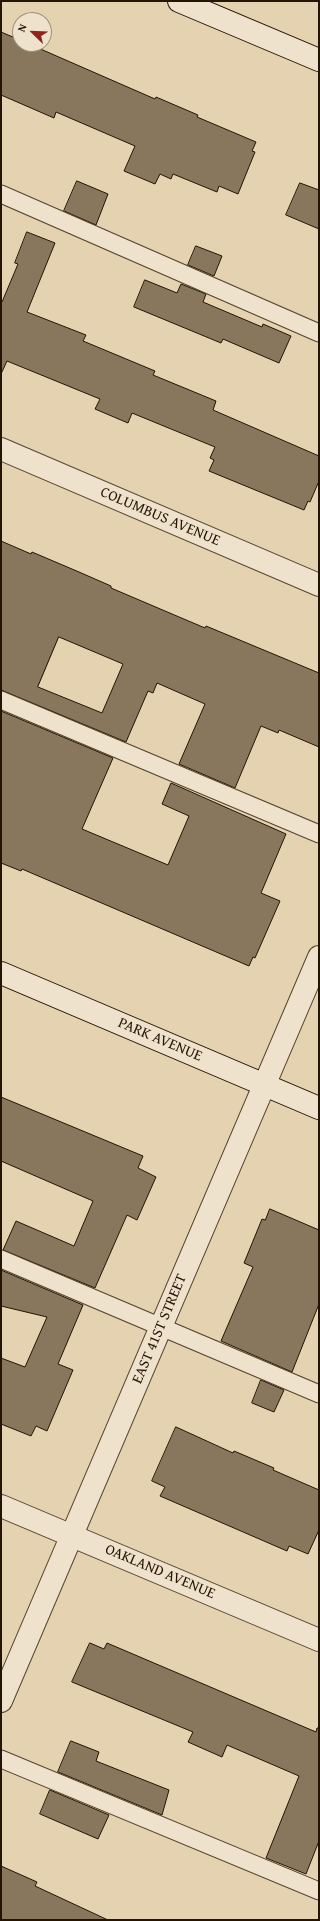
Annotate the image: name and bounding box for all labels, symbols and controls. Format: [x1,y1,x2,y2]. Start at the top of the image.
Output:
north arrow [12,12,52,52]
text: N [13,21,31,34]
street label: COLUMBUS AVENUE [97,484,223,550]
street label: PARK AVENUE [115,1014,205,1066]
street label: EAST 41ST STREET [129,1272,191,1386]
street label: OAKLAND AVENUE [102,1541,218,1603]

